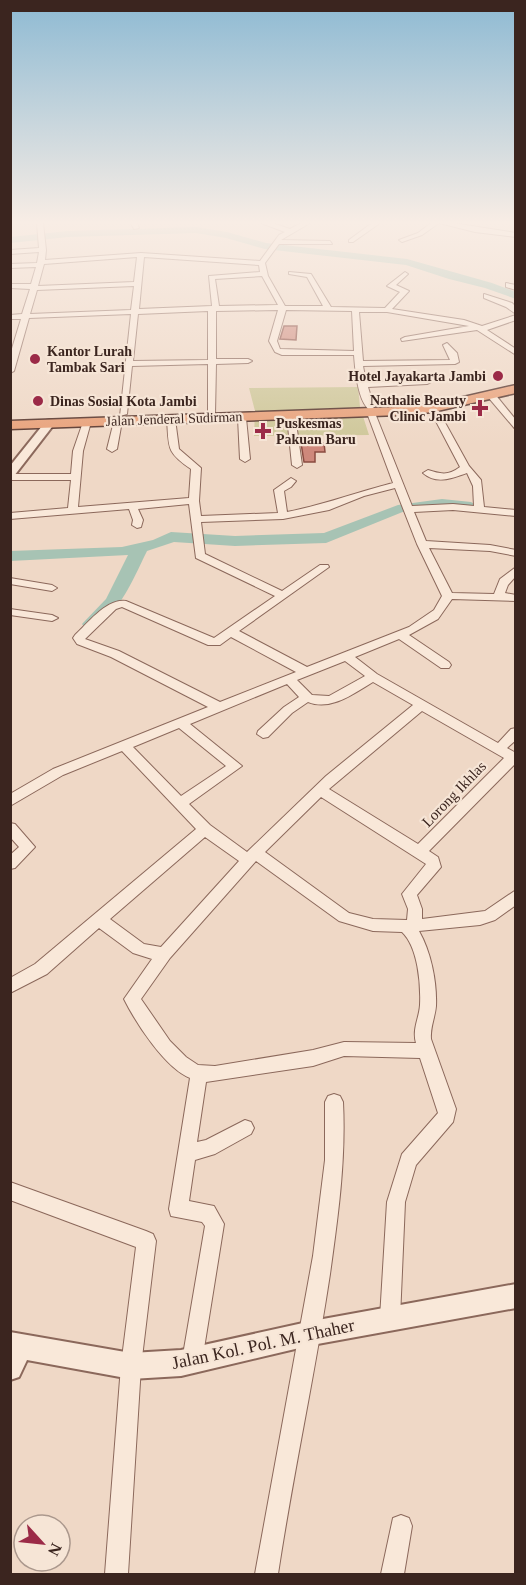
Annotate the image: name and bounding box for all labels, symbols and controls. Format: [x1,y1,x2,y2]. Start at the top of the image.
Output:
place label: Kantor Lurah Tambak Sari [47,344,132,375]
marker: Kantor Lurah Tambak Sari [28,352,42,366]
place label: Hotel Jayakarta Jambi [348,369,486,384]
marker: Hotel Jayakarta Jambi [491,369,505,383]
place label: Nathalie Beauty Clinic Jambi [370,393,466,424]
marker: Dinas Sosial Kota Jambi [31,394,45,408]
place label: Dinas Sosial Kota Jambi [50,394,197,409]
marker: Nathalie Beauty Clinic Jambi [471,399,489,417]
street label: Jalan Jenderal Sudirman [105,409,243,429]
place label: Puskesmas Pakuan Baru [276,416,356,447]
marker: Puskesmas Pakuan Baru [254,422,272,440]
street label: Lorong Ikhlas [419,758,489,830]
street label: Jalan Kol. Pol. M. Thaher [170,1315,356,1373]
north arrow [12,1513,72,1573]
text: N [45,1541,65,1559]

